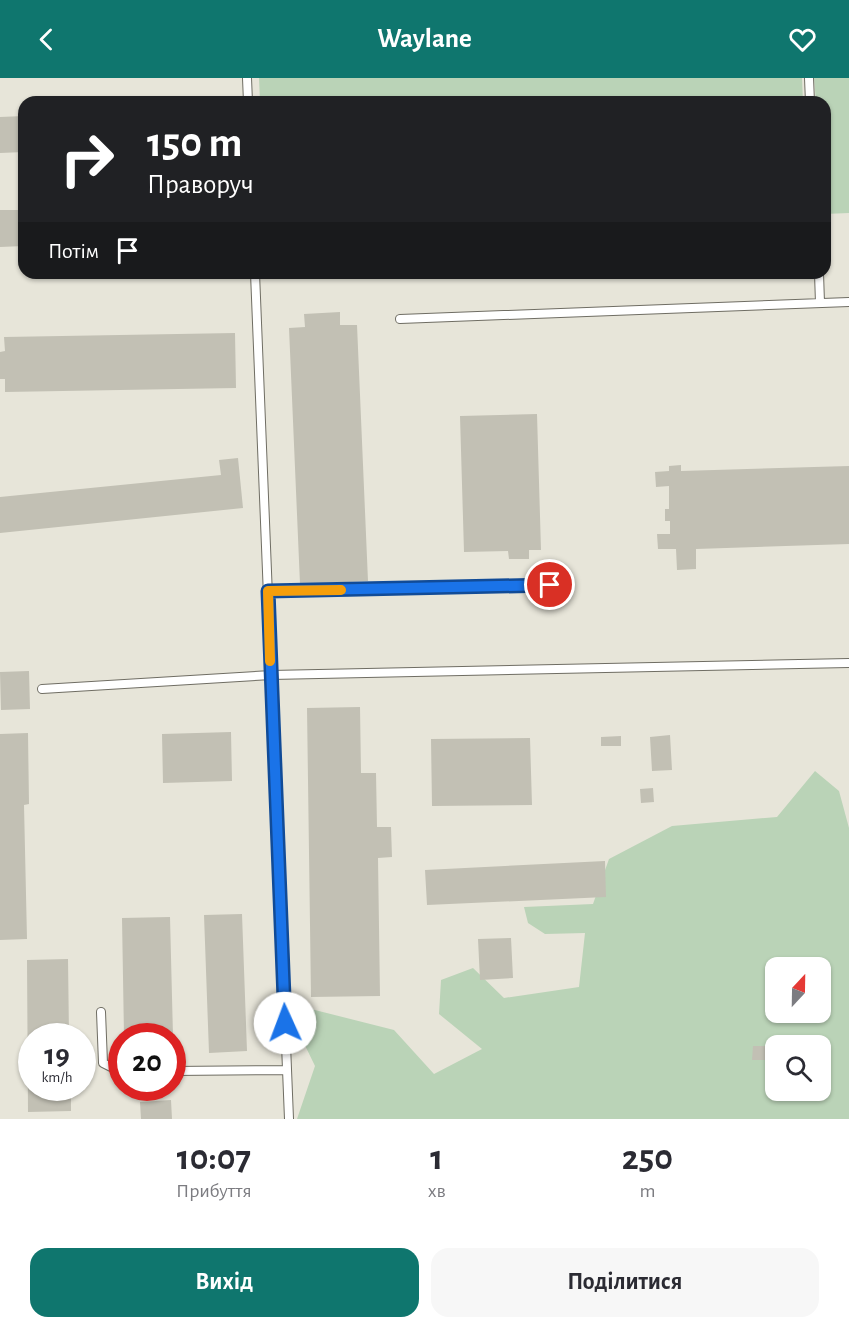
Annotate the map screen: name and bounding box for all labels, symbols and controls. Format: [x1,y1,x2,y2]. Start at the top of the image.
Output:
icon: back [30,23,63,56]
icon: heart [786,23,819,56]
text: Waylane [377,25,472,52]
icon: right [48,120,126,198]
text: 150 m [147,122,242,164]
text: Праворуч [147,171,254,198]
icon: arrive [111,234,144,267]
text: Потім [48,240,99,262]
pin [524,559,575,610]
icon: arrive [533,568,566,601]
north arrow [765,957,831,1023]
map controls [765,957,831,1101]
position arrow [253,991,317,1055]
speed limit sign: 20 [108,1023,186,1101]
button: search [765,1035,831,1101]
text: 19 [44,1040,70,1070]
text: km/h [42,1070,72,1085]
text: 10:07 [177,1140,251,1176]
text: 1 [430,1140,443,1176]
text: 250 [622,1140,673,1176]
text: Прибуття [176,1181,252,1201]
text: хв [428,1181,446,1201]
text: m [639,1181,655,1201]
button: Вихід [30,1248,419,1317]
button: Поділитися [431,1248,819,1317]

